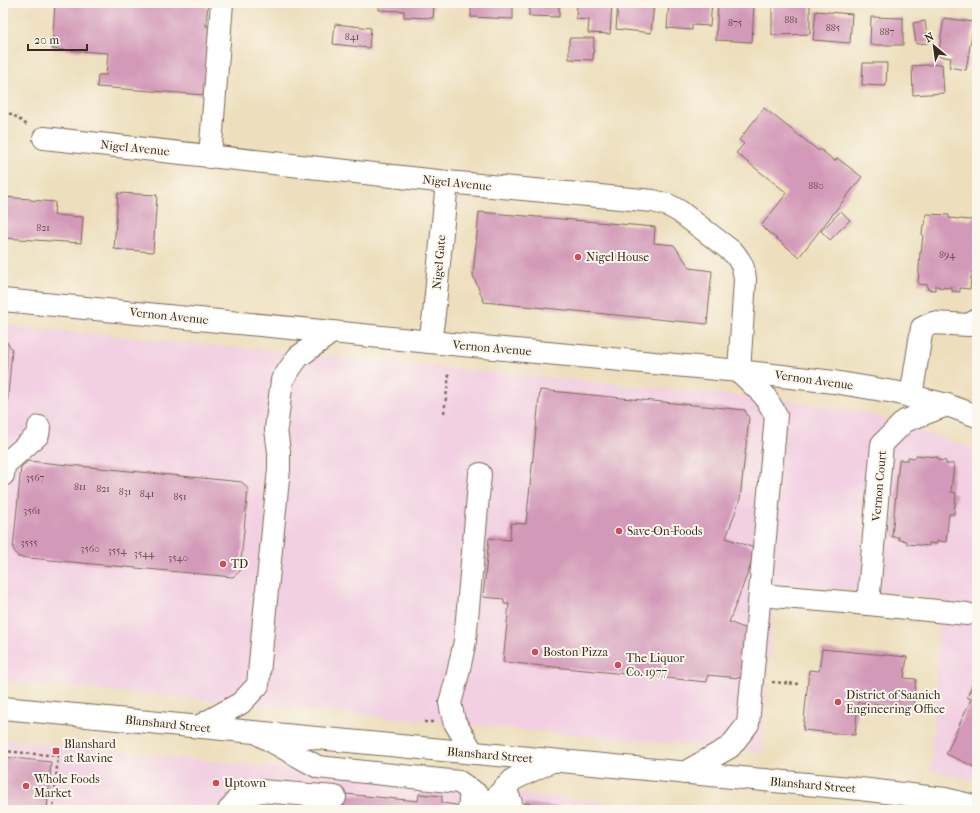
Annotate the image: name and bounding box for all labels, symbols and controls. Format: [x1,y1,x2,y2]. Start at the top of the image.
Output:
house number: 881 [784,14,798,26]
house number: 875 [728,17,742,29]
house number: 885 [826,22,840,34]
scale bar [28,26,87,52]
house number: 887 [880,26,895,38]
north arrow [914,26,954,66]
text: N [923,30,937,45]
house number: 841 [345,31,359,43]
text: 20 m [34,33,59,47]
street label: Nigel Avenue [100,137,170,159]
street label: Nigel Avenue [422,172,492,194]
house number: 880 [808,180,824,192]
house number: 821 [36,222,50,234]
street label: Nigel Gate [430,234,448,290]
house number: 894 [939,249,956,261]
place label: Nigel House [586,250,649,264]
marker: Nigel House [573,252,583,262]
street label: Vernon Avenue [128,305,209,327]
street label: Vernon Avenue [451,337,532,358]
street label: Vernon Avenue [773,367,854,392]
street label: Vernon Court [869,449,889,523]
house number: 3567 [26,472,44,484]
house number: 811 [74,481,86,493]
house number: 821 [96,483,110,495]
house number: 831 [119,486,131,498]
house number: 841 [140,488,154,500]
house number: 851 [174,491,186,503]
house number: 3561 [23,505,41,517]
place label: Save-On-Foods [627,524,703,538]
marker: Save-On-Foods [614,526,624,536]
house number: 3555 [21,537,37,549]
house number: 3560 [80,543,100,555]
house number: 3554 [108,545,127,557]
house number: 3544 [134,548,155,560]
house number: 3540 [168,552,188,564]
place label: TD [231,557,248,571]
marker: TD [218,559,228,569]
place label: Boston Pizza [543,645,609,659]
marker: Boston Pizza [530,647,540,657]
place label: The Liquor Co. 1977 [626,651,685,679]
marker: The Liquor Co. 1977 [613,660,623,670]
place label: District of Saanich Engineering Office [846,688,945,716]
marker: District of Saanich Engineering Office [833,697,843,707]
street label: Blanshard Street [124,713,212,736]
place label: Blanshard at Ravine [64,737,116,765]
street label: Blanshard Street [447,744,534,766]
marker: Blanshard at Ravine [51,746,61,756]
place label: Whole Foods Market [33,772,100,800]
street label: Blanshard Street [770,774,857,796]
place label: Uptown [224,776,266,790]
marker: Uptown [211,778,221,788]
marker: Whole Foods Market [21,781,31,791]

